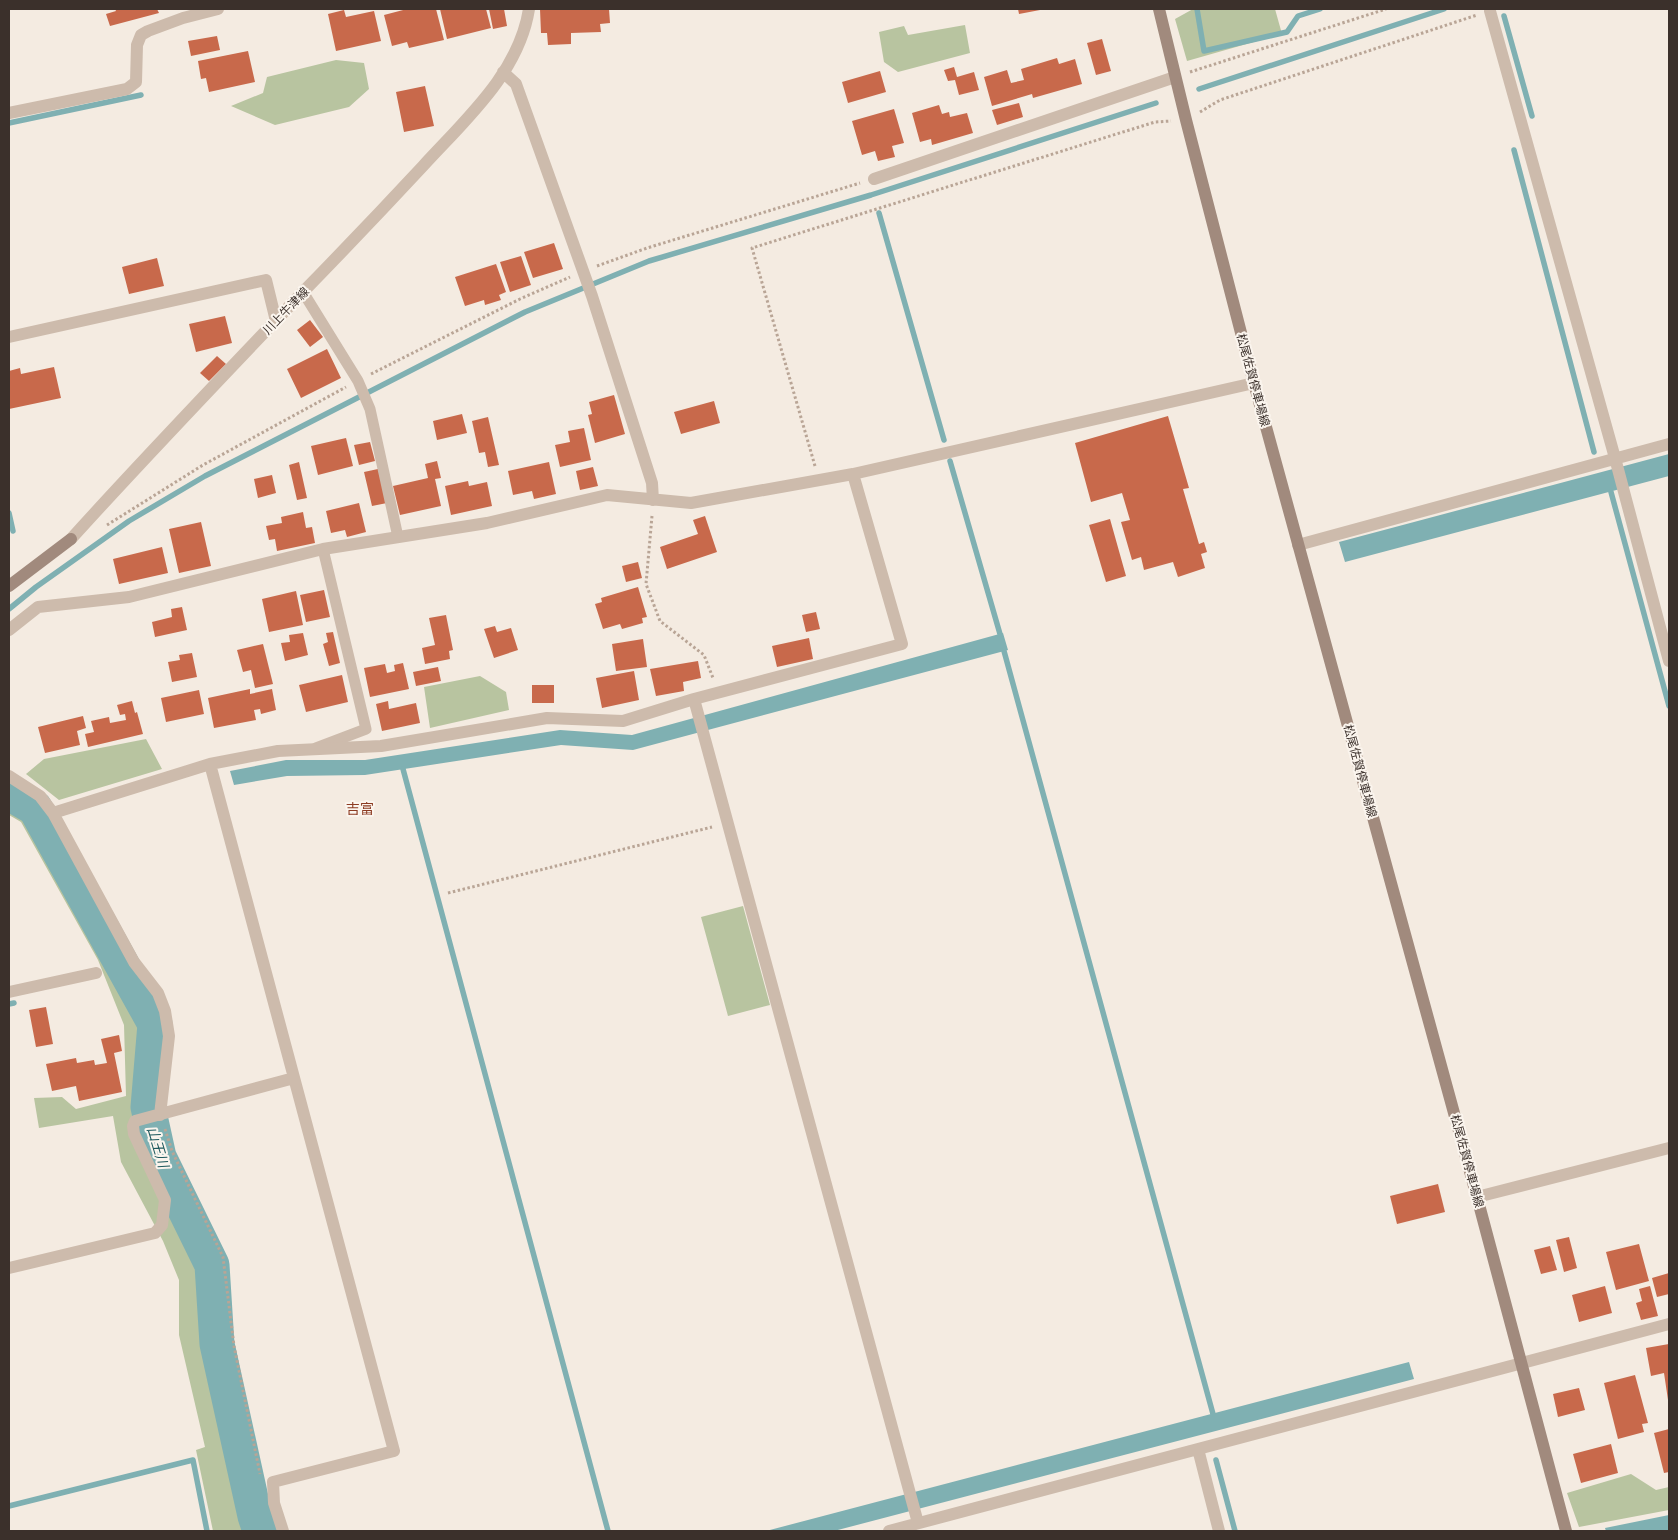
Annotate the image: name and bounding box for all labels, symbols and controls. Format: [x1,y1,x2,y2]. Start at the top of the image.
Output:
street label: 川上牛津線 [259,284,312,337]
street label: 松尾佐賀停車場線 [1234,332,1273,428]
street label: 松尾佐賀停車場線 [1341,723,1380,819]
district label: 吉富 [346,800,374,818]
street label: 松尾佐賀停車場線 [1448,1113,1487,1209]
water label: 山王川 [143,1124,173,1172]

